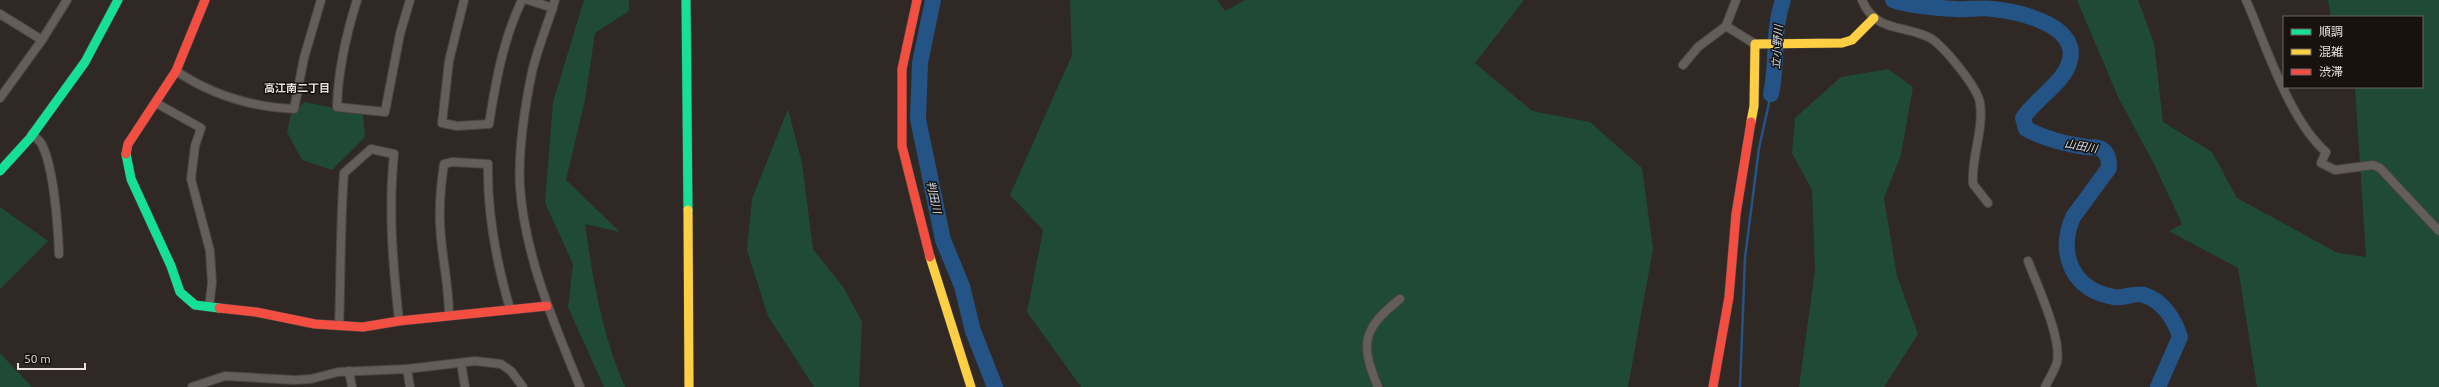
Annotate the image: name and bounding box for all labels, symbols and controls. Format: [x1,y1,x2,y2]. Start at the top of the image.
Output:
legend [2283,16,2423,88]
water label: 立小野川 [1769,24,1785,69]
text: 順調 [2319,25,2343,38]
text: 混雑 [2319,45,2343,58]
text: 渋滞 [2319,65,2343,78]
district label: 高江南二丁目 [264,82,330,94]
water label: 山田川 [2064,137,2099,155]
water label: 判田川 [925,180,944,215]
scale bar [18,345,85,371]
text: 50 m [24,352,51,365]

